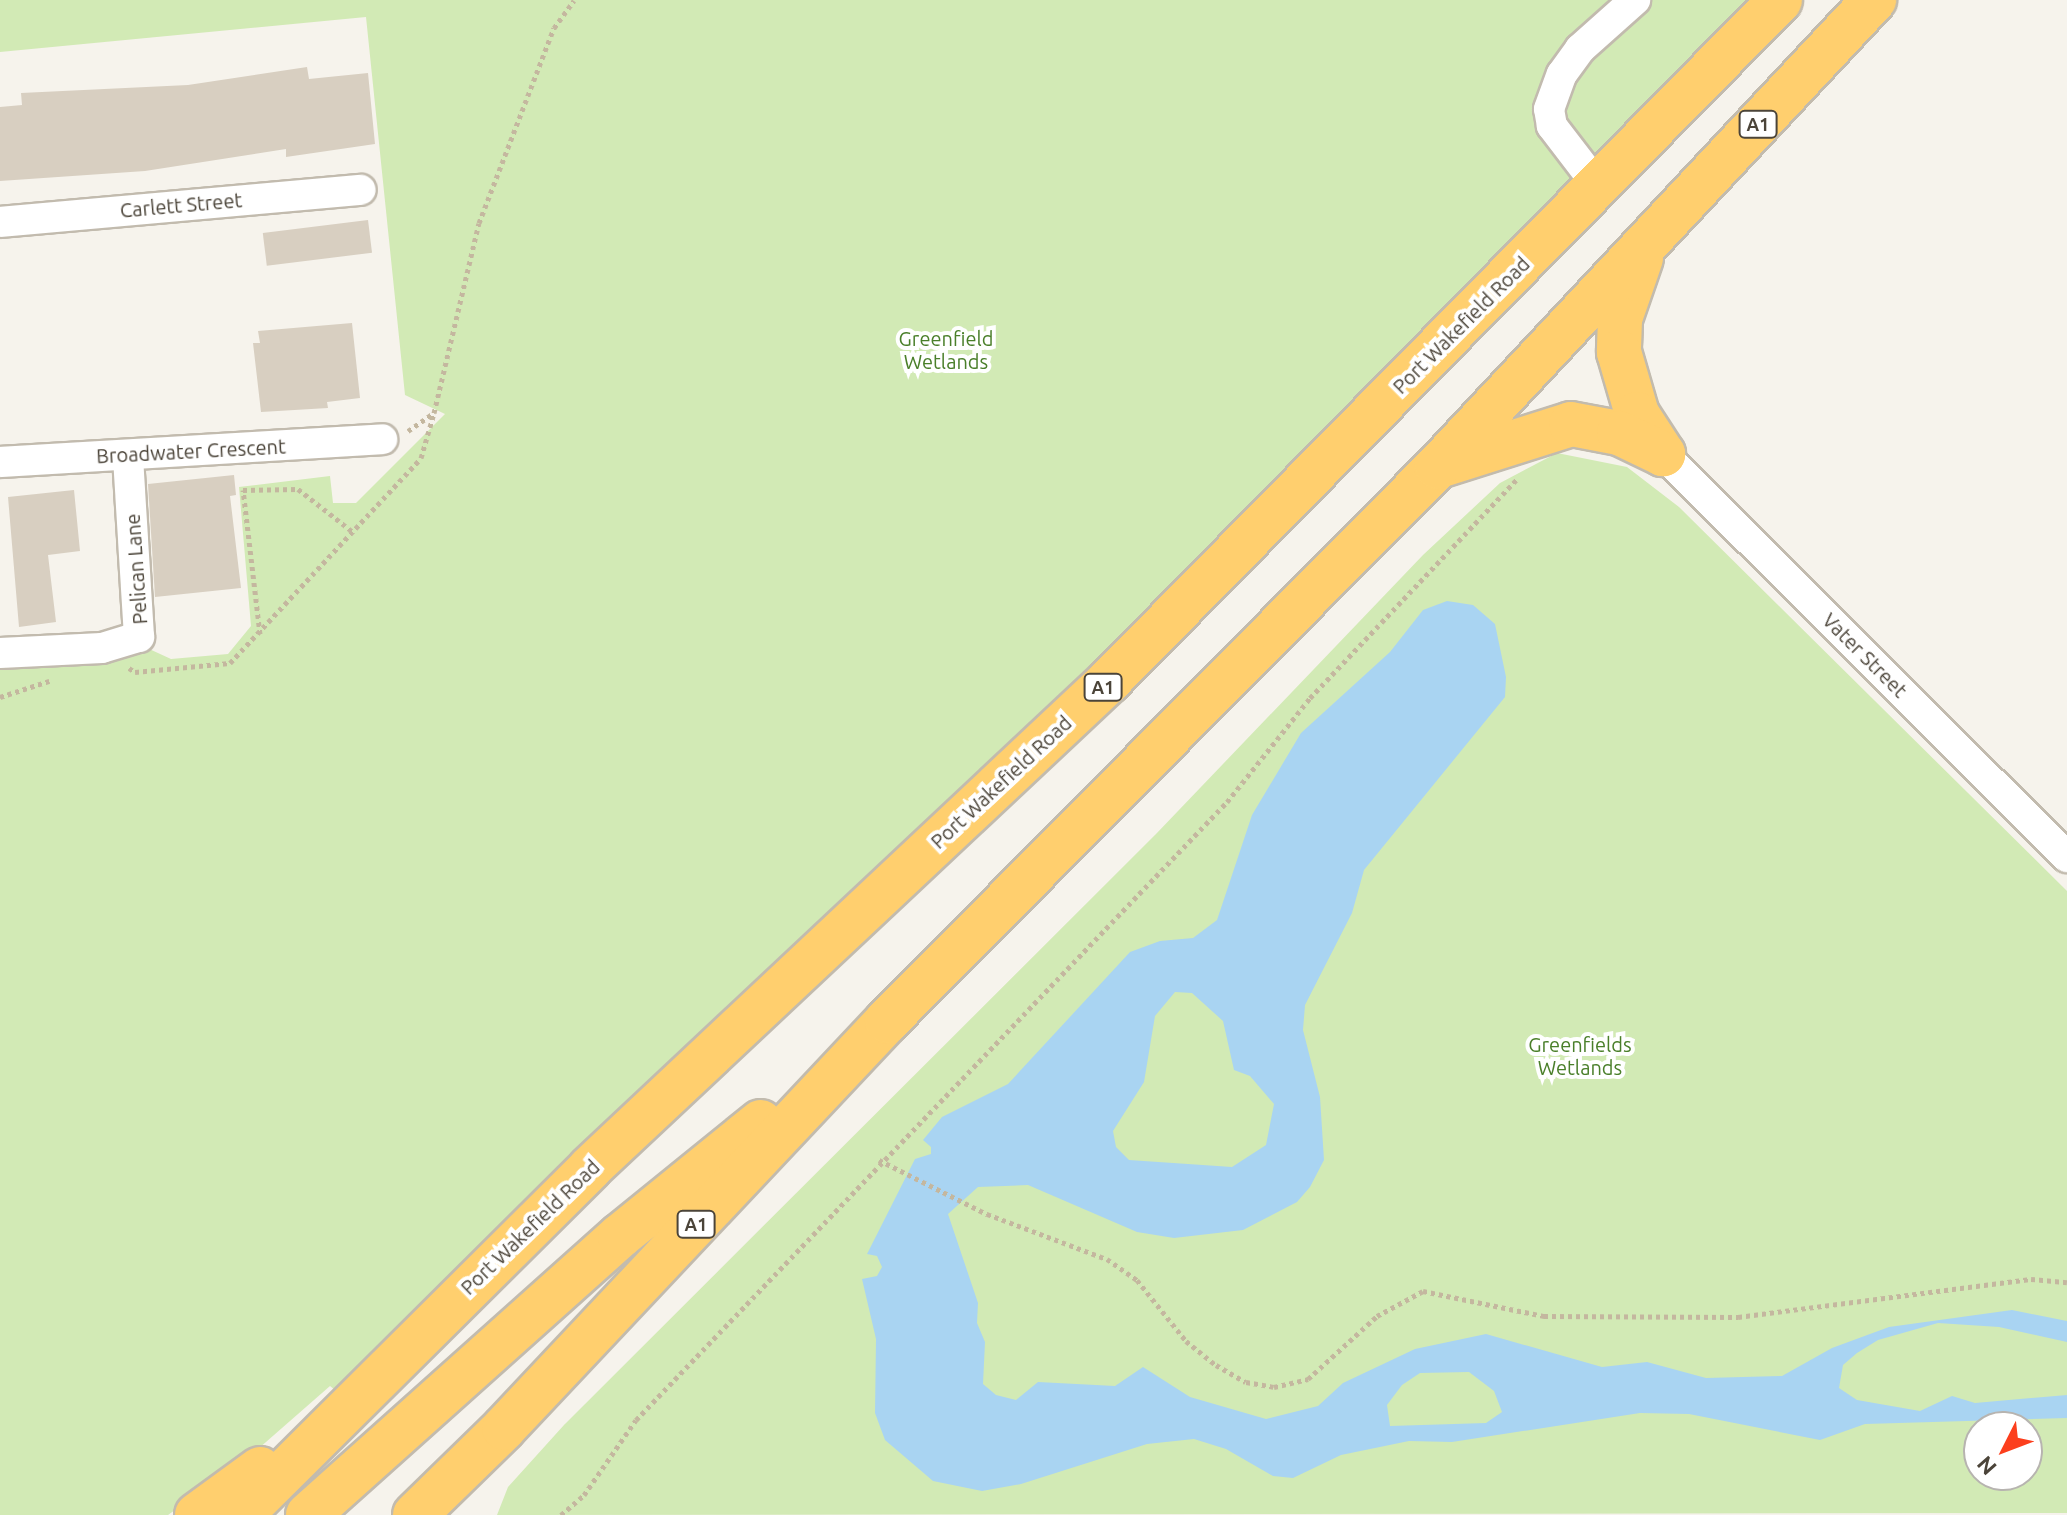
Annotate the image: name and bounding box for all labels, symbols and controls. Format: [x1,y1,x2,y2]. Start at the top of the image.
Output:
road number: A1 [1738,110,1778,138]
street label: Carlett Street [119,188,243,222]
street label: Port Wakefield Road [1388,252,1534,398]
park label: Greenfield Wetlands [899,326,993,373]
street label: Broadwater Crescent [96,434,286,468]
street label: Pelican Lane [120,513,152,625]
street label: Vater Street [1818,608,1912,702]
road number: A1 [1083,673,1123,701]
street label: Port Wakefield Road [926,711,1076,853]
park label: Greenfields Wetlands [1528,1032,1632,1079]
street label: Port Wakefield Road [456,1155,604,1299]
road number: A1 [676,1210,716,1238]
north arrow [1963,1411,2043,1491]
text: N [1972,1452,2001,1481]

